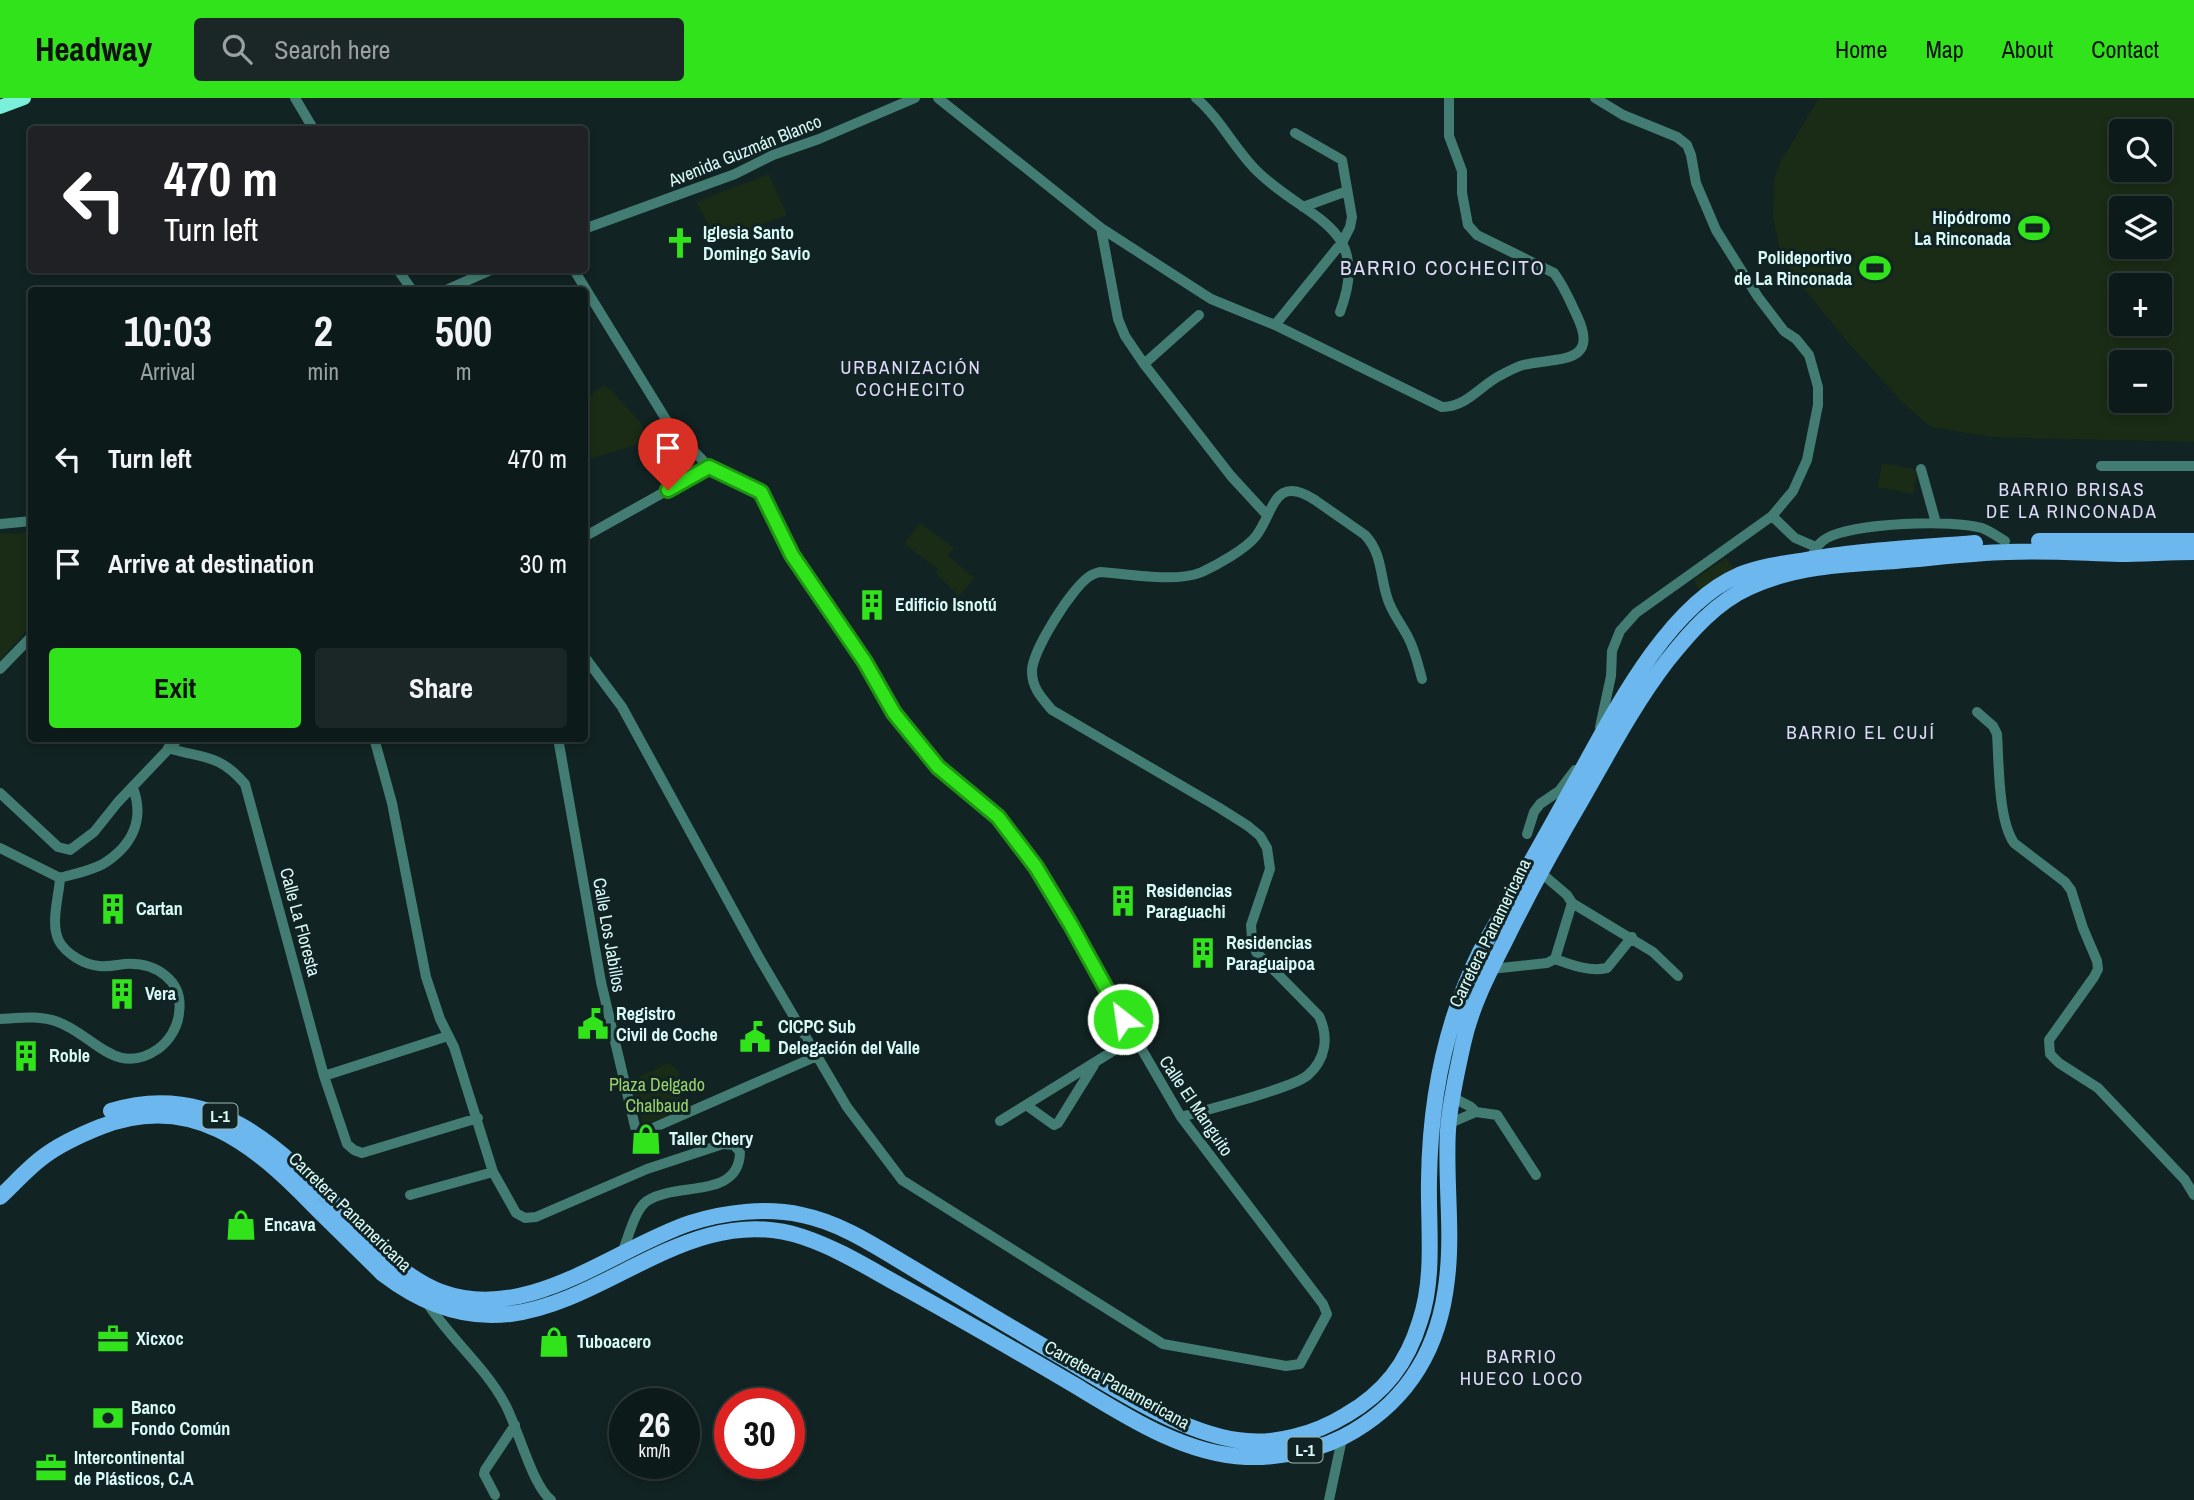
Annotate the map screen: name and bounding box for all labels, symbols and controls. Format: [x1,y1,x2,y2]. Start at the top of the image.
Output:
search box [194,18,684,81]
text: Headway [35,27,152,71]
icon: search [218,30,256,68]
text: Search here [274,32,390,67]
text: Home [1835,33,1887,65]
text: Map [1925,33,1964,65]
text: About [2002,33,2053,65]
text: Contact [2091,33,2159,65]
street label: Avenida Guzmán Blanco [664,108,825,193]
map controls [2109,119,2172,413]
button: search [2109,119,2172,182]
text: 470 m [164,145,278,211]
icon: left [49,154,140,245]
button: layers [2109,196,2172,259]
place label: Hipódromo La Rinconada [1914,205,2012,251]
text: Turn left [164,208,258,251]
sports icon: Hipódromo La Rinconada [2017,211,2051,245]
place label: Iglesia Santo Domingo Savio [703,220,810,266]
church icon: Iglesia Santo Domingo Savio [663,226,697,260]
place label: Polideportivo de La Rinconada [1734,245,1853,291]
sports icon: Polideportivo de La Rinconada [1858,251,1892,285]
district label: BARRIO COCHECITO [1340,253,1546,282]
button: + [2109,273,2172,336]
text: 10:03 [124,303,212,359]
text: 2 [314,303,333,359]
text: 500 [435,303,492,359]
button: − [2109,350,2172,413]
district label: URBANIZACIÓN COCHECITO [840,354,982,402]
text: Arrival [141,356,195,387]
text: min [308,356,339,387]
text: m [456,356,471,387]
pin [638,418,698,490]
icon: arrive [649,429,687,467]
icon: left [49,440,87,478]
text: Turn left [108,441,192,476]
text: 470 m [508,441,567,476]
district label: BARRIO BRISAS DE LA RINCONADA [1986,476,2158,524]
icon: arrive [49,545,87,583]
text: Arrive at destination [108,546,314,581]
text: 30 m [520,546,567,581]
building icon: Edificio Isnotú [855,588,889,622]
place label: Edificio Isnotú [895,592,997,617]
button: Exit [49,648,301,728]
button: Share [315,648,567,728]
district label: BARRIO EL CUJÍ [1786,719,1936,745]
street label: Carretera Panamericana [1443,854,1536,1011]
street label: Calle La Floresta [274,865,327,979]
street label: Calle Los Jabillos [587,876,632,994]
place label: Residencias Paraguachi [1146,878,1232,924]
building icon: Residencias Paraguachi [1106,884,1140,918]
building icon: Cartan [96,892,130,926]
place label: Cartan [136,896,183,921]
place label: Residencias Paraguaipoa [1226,930,1315,976]
building icon: Residencias Paraguaipoa [1186,936,1220,970]
building icon: Vera [105,977,139,1011]
place label: Vera [145,981,177,1006]
position arrow [1086,982,1160,1056]
place label: Registro Civil de Coche [616,1001,718,1047]
public building icon: Registro Civil de Coche [576,1007,610,1041]
place label: CICPC Sub Delegación del Valle [778,1014,920,1060]
public building icon: CICPC Sub Delegación del Valle [738,1020,772,1054]
building icon: Roble [9,1039,43,1073]
place label: Roble [49,1043,90,1068]
street label: Calle El Manguito [1153,1050,1239,1161]
park label: Plaza Delgado Chalbaud [609,1072,705,1118]
road number: L-1 [202,1104,238,1128]
shop icon: Taller Chery [629,1122,663,1156]
place label: Taller Chery [669,1126,754,1151]
street label: Carretera Panamericana [283,1146,417,1277]
shop icon: Encava [224,1208,258,1242]
place label: Encava [264,1212,316,1237]
office icon: Xicxoc [96,1322,130,1356]
shop icon: Tuboacero [537,1325,571,1359]
place label: Xicxoc [136,1326,184,1351]
place label: Tuboacero [577,1329,651,1354]
street label: Carretera Panamericana [1040,1334,1194,1435]
district label: BARRIO HUECO LOCO [1460,1343,1584,1391]
speed limit sign: 30 [714,1388,805,1479]
place label: Banco Fondo Común [131,1395,230,1441]
bank icon: Banco Fondo Común [91,1401,125,1435]
text: 26 [639,1401,670,1448]
text: km/h [639,1438,671,1463]
road number: L-1 [1288,1438,1322,1462]
place label: Intercontinental de Plásticos, C.A [74,1445,194,1491]
office icon: Intercontinental de Plásticos, C.A [34,1451,68,1485]

